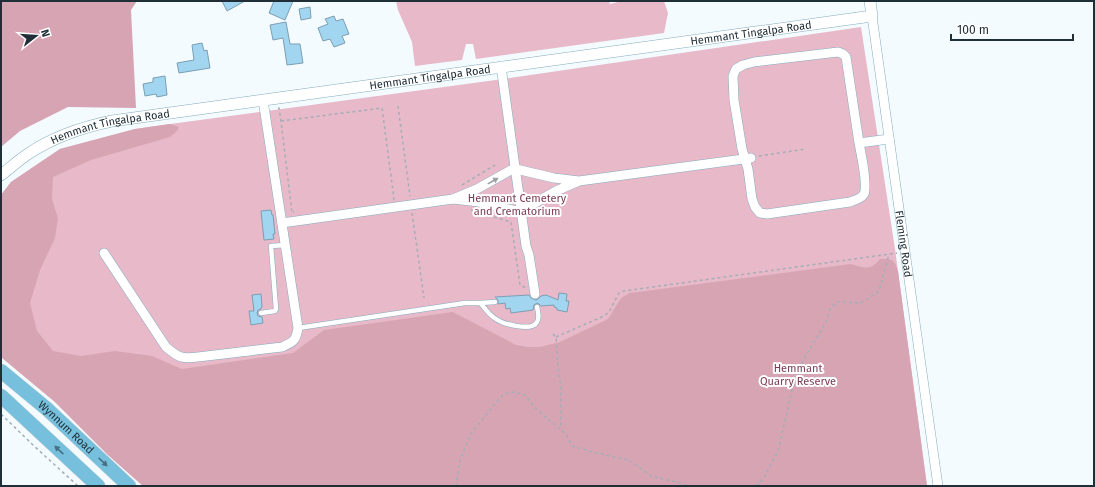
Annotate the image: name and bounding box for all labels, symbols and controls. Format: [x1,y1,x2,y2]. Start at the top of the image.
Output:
north arrow [16,16,56,56]
scale bar [951,16,1073,42]
street label: Hemmant Tingalpa Road [689,18,812,48]
text: 100 m [957,23,989,37]
text: N [38,28,52,39]
street label: Hemmant Tingalpa Road [369,62,491,92]
street label: Hemmant Tingalpa Road [48,107,170,147]
one-way arrow [487,177,499,184]
park label: Hemmant Cemetery and Crematorium [468,192,567,218]
street label: Fleming Road [893,209,915,278]
park label: Hemmant Quarry Reserve [760,362,836,388]
street label: Wynnum Road [36,398,97,456]
one-way arrow [54,445,64,455]
one-way arrow [98,457,108,467]

